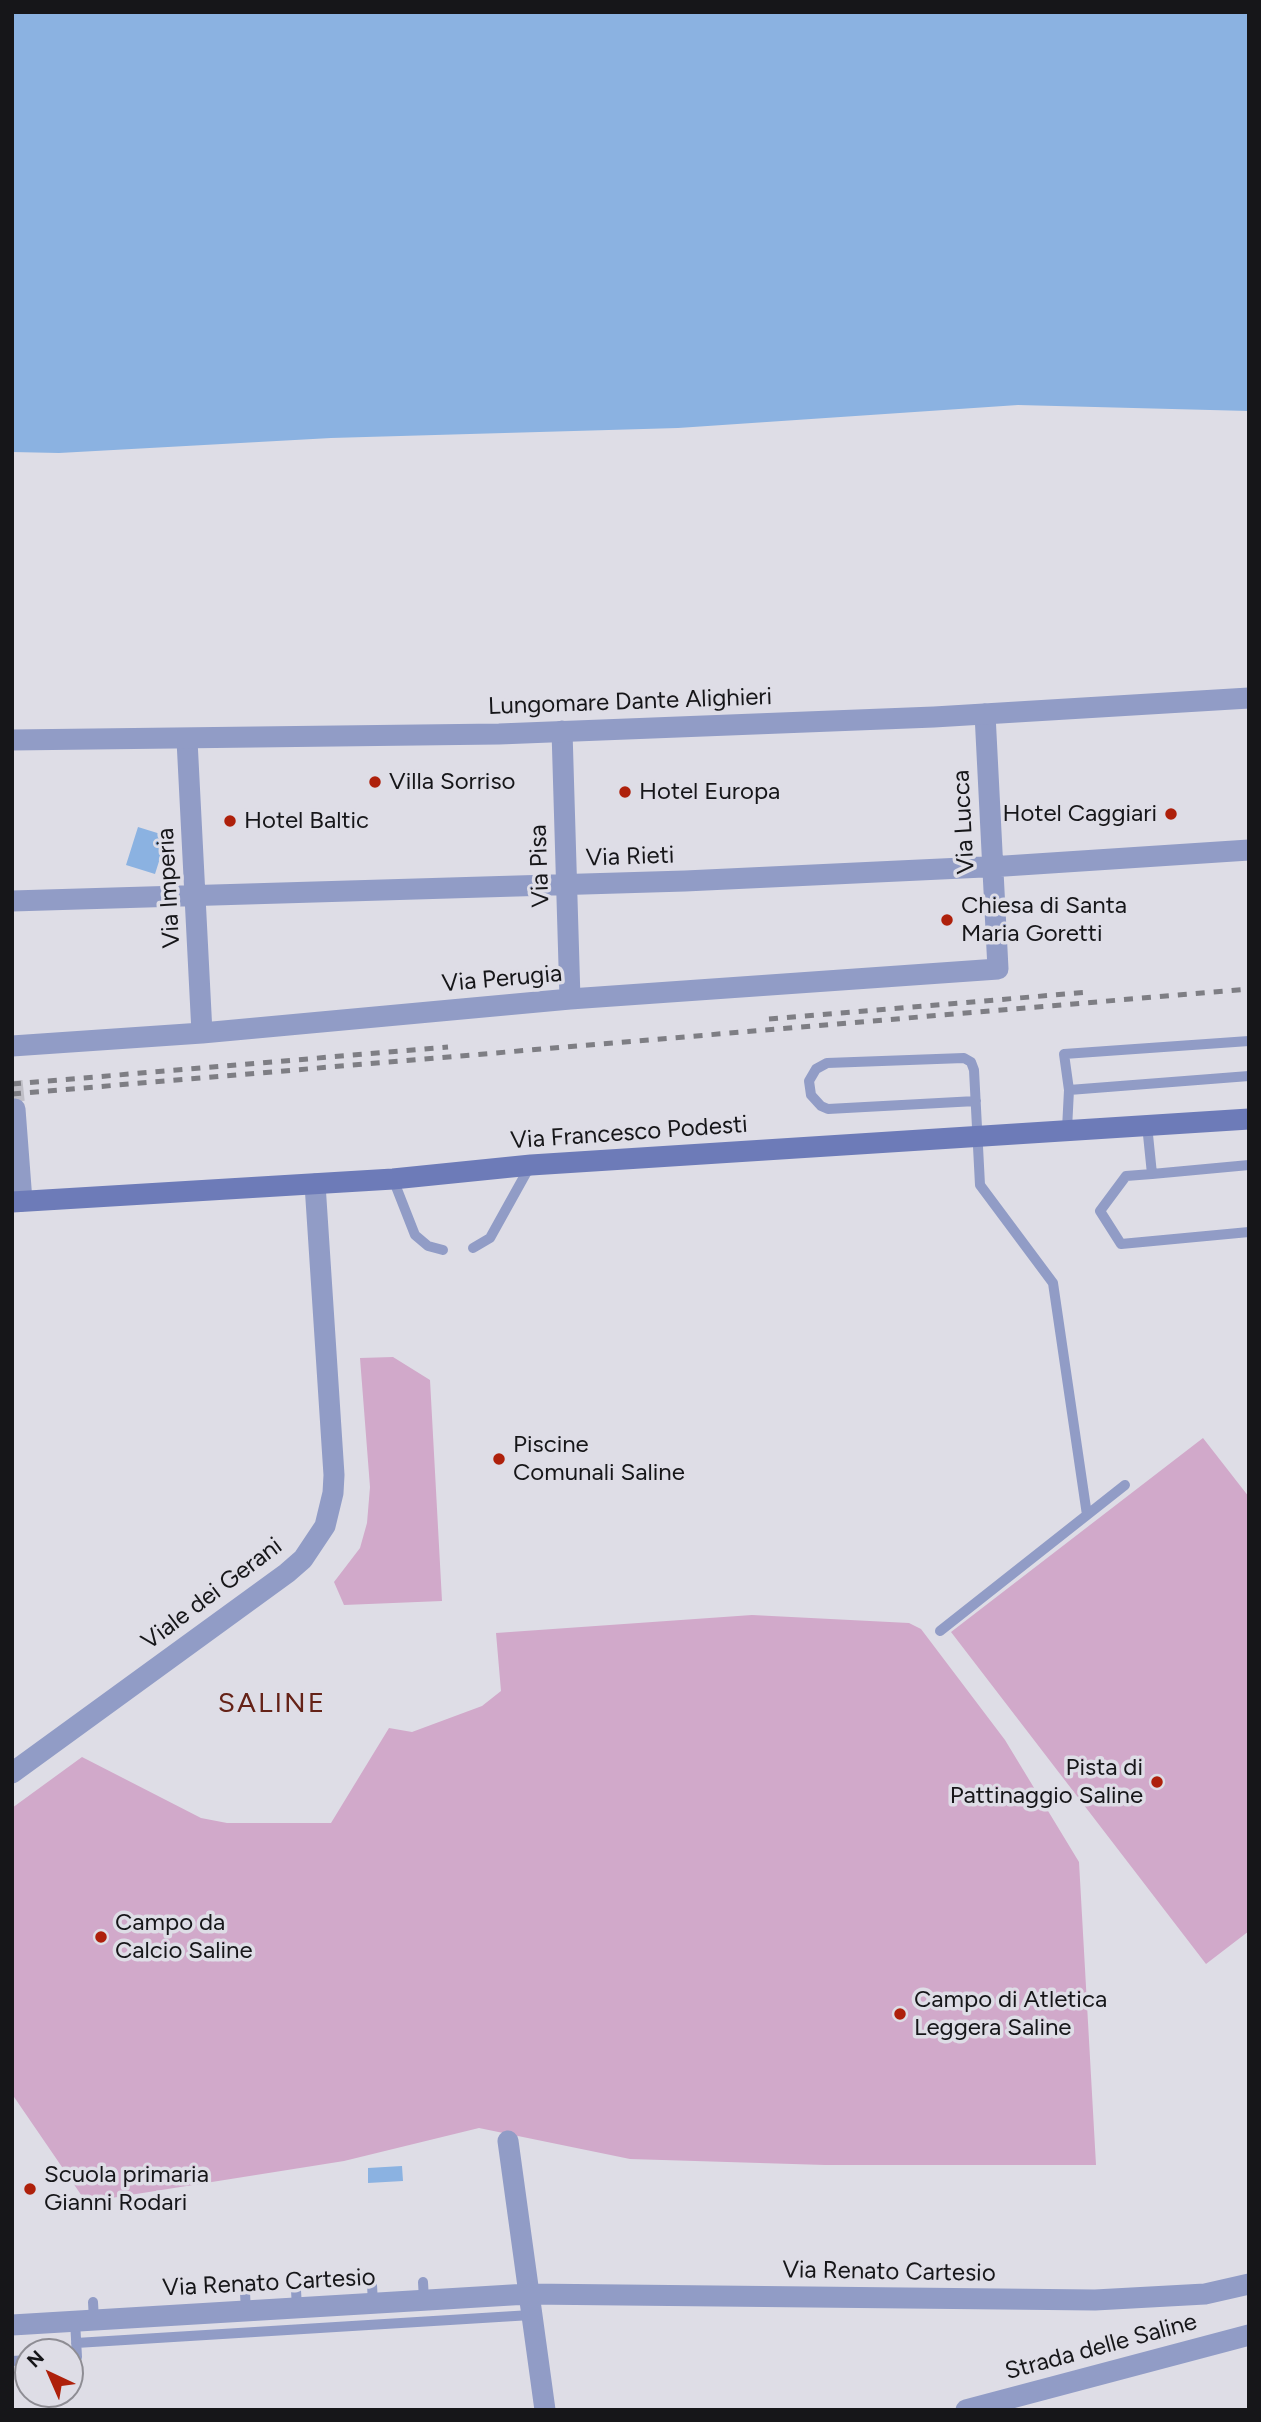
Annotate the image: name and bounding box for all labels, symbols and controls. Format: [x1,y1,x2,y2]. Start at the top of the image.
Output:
street label: Lungomare Dante Alighieri [487,683,773,721]
place label: Villa Sorriso [389,768,515,796]
street label: Via Lucca [947,769,981,875]
marker: Villa Sorriso [367,774,383,790]
place label: Hotel Europa [639,778,780,806]
marker: Hotel Europa [617,784,633,800]
place label: Hotel Caggiari [1003,800,1157,828]
marker: Hotel Caggiari [1163,806,1179,822]
place label: Hotel Baltic [244,807,369,835]
marker: Hotel Baltic [222,813,238,829]
street label: Via Pisa [524,824,556,908]
street label: Via Imperia [151,827,187,949]
street label: Via Rieti [585,841,675,873]
place label: Chiesa di Santa Maria Goretti [961,892,1127,948]
marker: Chiesa di Santa Maria Goretti [939,912,955,928]
street label: Via Perugia [441,959,563,999]
street label: Via Francesco Podesti [509,1110,749,1156]
place label: Piscine Comunali Saline [513,1431,685,1487]
marker: Piscine Comunali Saline [491,1451,507,1467]
street label: Viale dei Gerani [136,1532,288,1656]
district label: SALINE [218,1687,326,1721]
place label: Pista di Pattinaggio Saline [950,1754,1143,1810]
marker: Pista di Pattinaggio Saline [1149,1774,1165,1790]
place label: Campo da Calcio Saline [115,1909,253,1965]
marker: Campo da Calcio Saline [93,1929,109,1945]
place label: Campo di Atletica Leggera Saline [914,1986,1107,2042]
marker: Campo di Atletica Leggera Saline [892,2006,908,2022]
place label: Scuola primaria Gianni Rodari [44,2161,209,2217]
marker: Scuola primaria Gianni Rodari [22,2181,38,2197]
street label: Via Renato Cartesio [782,2256,996,2288]
street label: Via Renato Cartesio [162,2263,376,2303]
street label: Strada delle Saline [1002,2308,1200,2386]
north arrow [14,2338,84,2408]
text: N [22,2346,49,2372]

